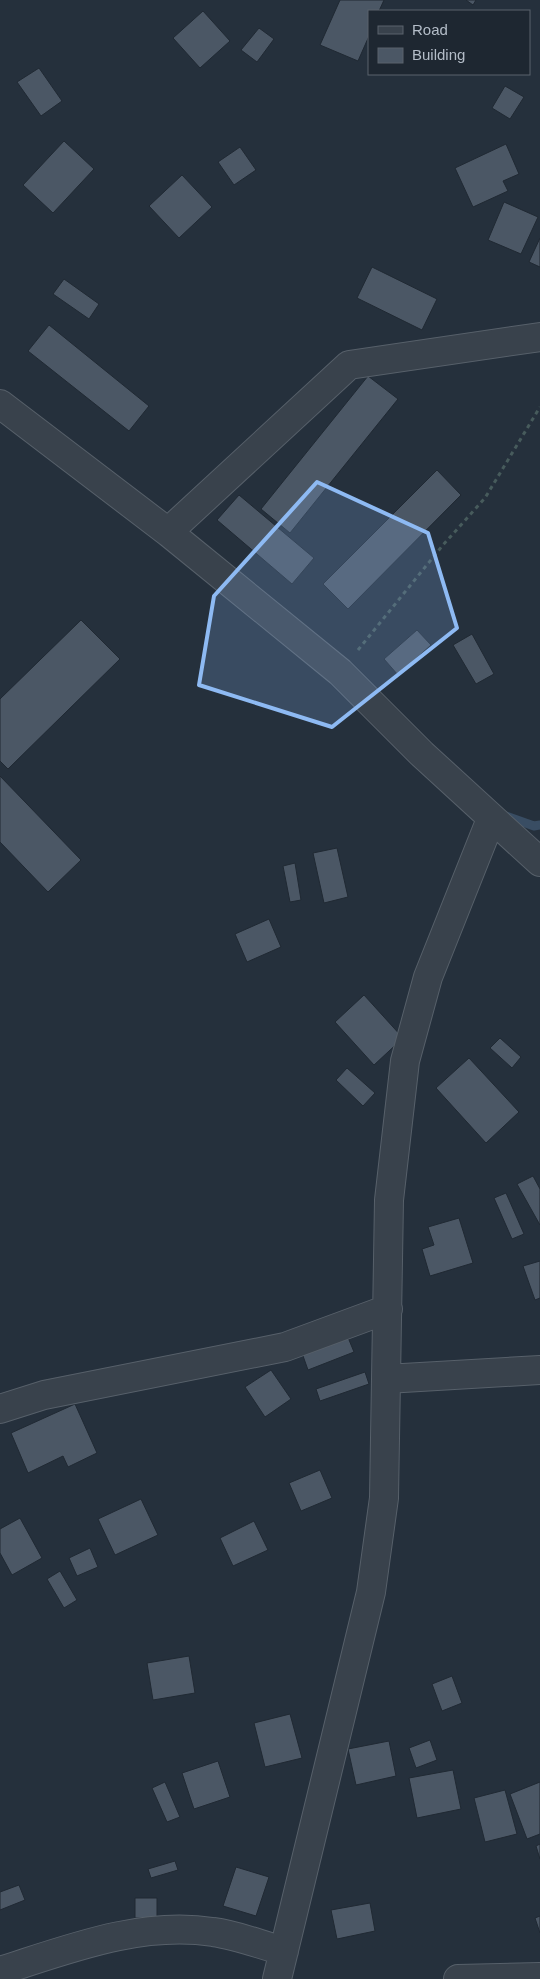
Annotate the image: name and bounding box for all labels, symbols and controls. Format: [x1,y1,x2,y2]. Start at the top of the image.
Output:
legend [368,10,530,75]
text: Road [412,21,448,38]
text: Building [412,46,465,63]

